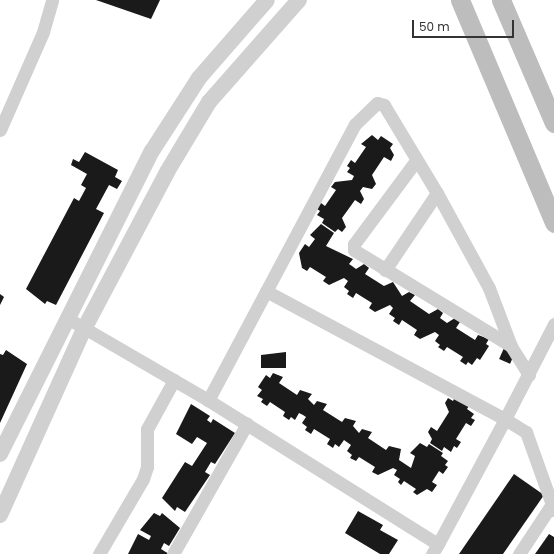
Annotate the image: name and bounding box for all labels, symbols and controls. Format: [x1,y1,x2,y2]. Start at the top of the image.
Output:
scale bar [414,12,516,38]
text: 50 m [419,18,450,35]

